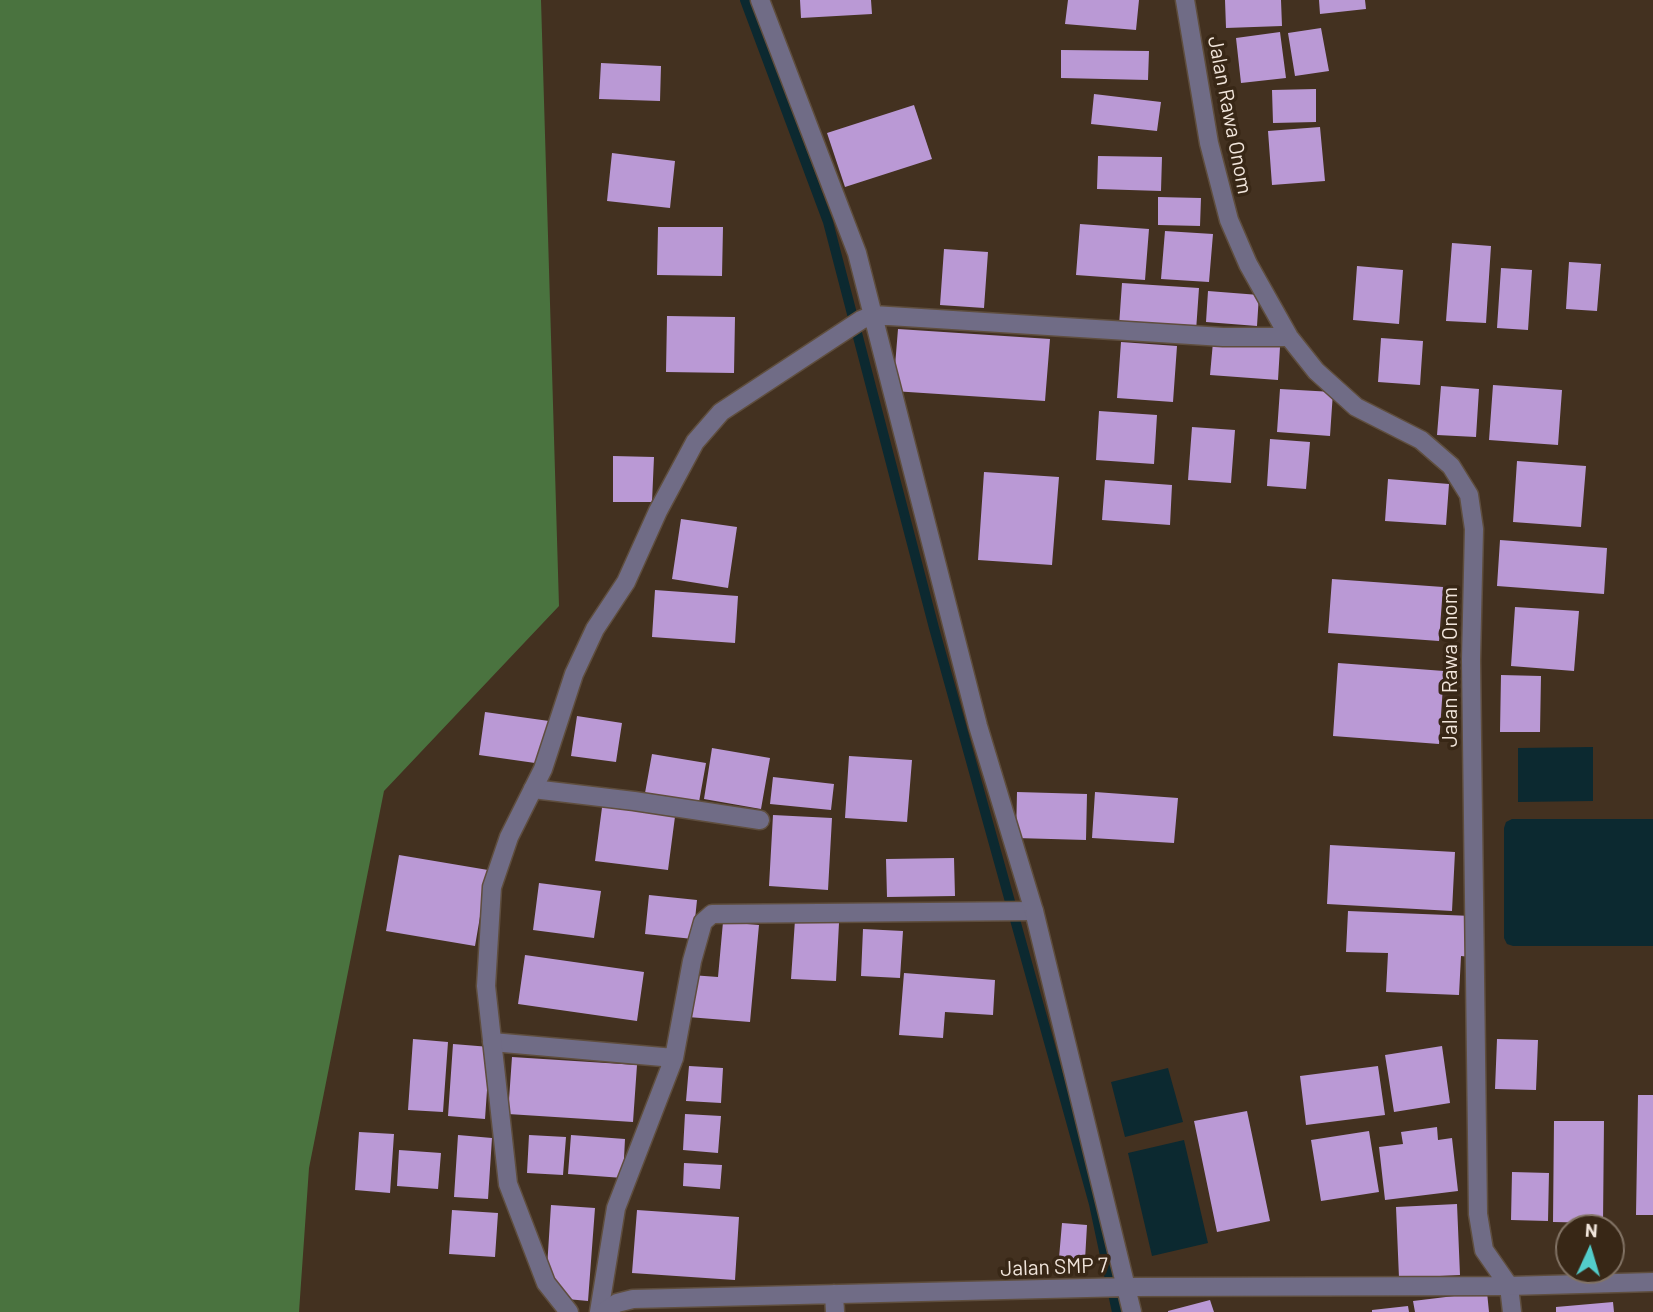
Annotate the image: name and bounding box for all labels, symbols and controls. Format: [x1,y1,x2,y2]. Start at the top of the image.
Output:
street label: Jalan Rawa Onom [1202,34,1258,196]
street label: Jalan Rawa Onom [1437,587,1463,747]
north arrow [1555,1214,1625,1284]
text: N [1584,1218,1598,1241]
street label: Jalan SMP 7 [1000,1253,1108,1281]

